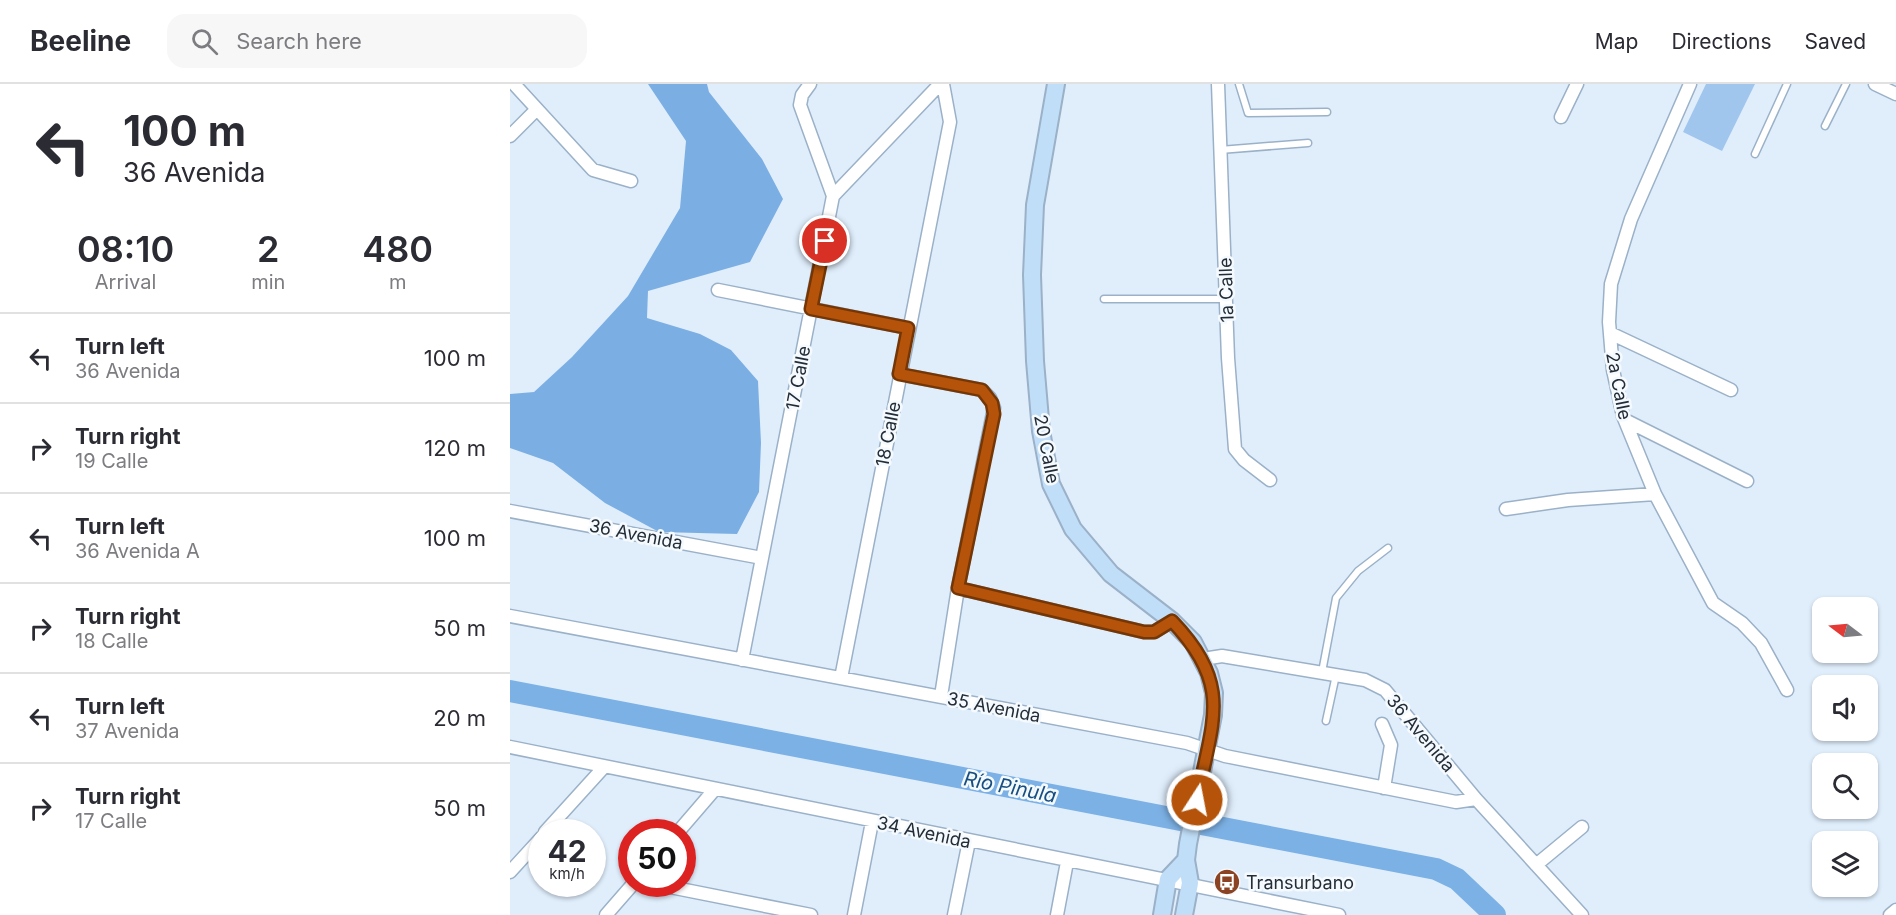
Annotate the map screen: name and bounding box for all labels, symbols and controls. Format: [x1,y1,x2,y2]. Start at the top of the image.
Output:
search box [167,14,587,68]
text: Beeline [30,24,131,58]
icon: search [188,25,221,58]
text: Search here [236,28,362,54]
text: Map [1595,29,1638,54]
text: Directions [1671,29,1772,54]
text: Saved [1805,29,1866,54]
text: 100 m [123,105,246,156]
icon: left [24,108,102,186]
text: 36 Avenida [123,156,265,189]
pin [799,215,850,266]
icon: arrive [808,224,841,257]
text: 08:10 [77,227,174,271]
text: 2 [257,227,279,271]
text: 480 [362,227,433,271]
street label: 1a Calle [1214,257,1238,323]
text: Arrival [95,270,156,294]
text: min [251,270,285,294]
text: m [389,270,406,294]
text: Turn left [75,333,165,359]
icon: left [24,342,57,375]
street label: 17 Calle [781,344,815,412]
text: 100 m [424,345,486,371]
street label: 2a Calle [1602,350,1636,422]
text: 36 Avenida [75,359,180,383]
street label: 18 Calle [871,400,905,468]
street label: 20 Calle [1030,413,1064,485]
text: Turn right [75,423,181,449]
icon: right [24,432,57,465]
text: 120 m [424,435,486,461]
text: 19 Calle [75,449,148,473]
text: Turn left [75,513,165,539]
street label: 36 Avenida [587,515,685,553]
icon: left [24,522,57,555]
text: 100 m [424,525,486,551]
text: 36 Avenida A [75,539,200,563]
north arrow [1812,597,1878,663]
map controls [1812,597,1878,897]
text: Turn right [75,603,181,629]
icon: right [24,612,57,645]
text: 50 m [433,615,486,641]
text: 18 Calle [75,629,148,653]
button: sound [1812,675,1878,741]
street label: 35 Avenida [946,688,1042,726]
street label: 36 Avenida [1382,690,1460,776]
text: Turn left [75,693,165,719]
icon: left [24,702,57,735]
text: 20 m [433,705,486,731]
text: 37 Avenida [75,719,179,743]
button: search [1812,753,1878,819]
water label: Río Pinula [962,766,1058,808]
position arrow [1165,768,1229,832]
text: Turn right [75,783,181,809]
icon: right [24,792,57,825]
text: 50 m [433,795,486,821]
text: 17 Calle [75,809,147,833]
street label: 34 Avenida [875,812,973,852]
speed limit sign: 50 [618,819,696,897]
button: layers [1812,831,1878,897]
text: 42 [547,833,587,869]
text: km/h [549,864,585,883]
bus stop icon: Transurbano [1212,867,1242,897]
place label: Transurbano [1246,872,1354,893]

